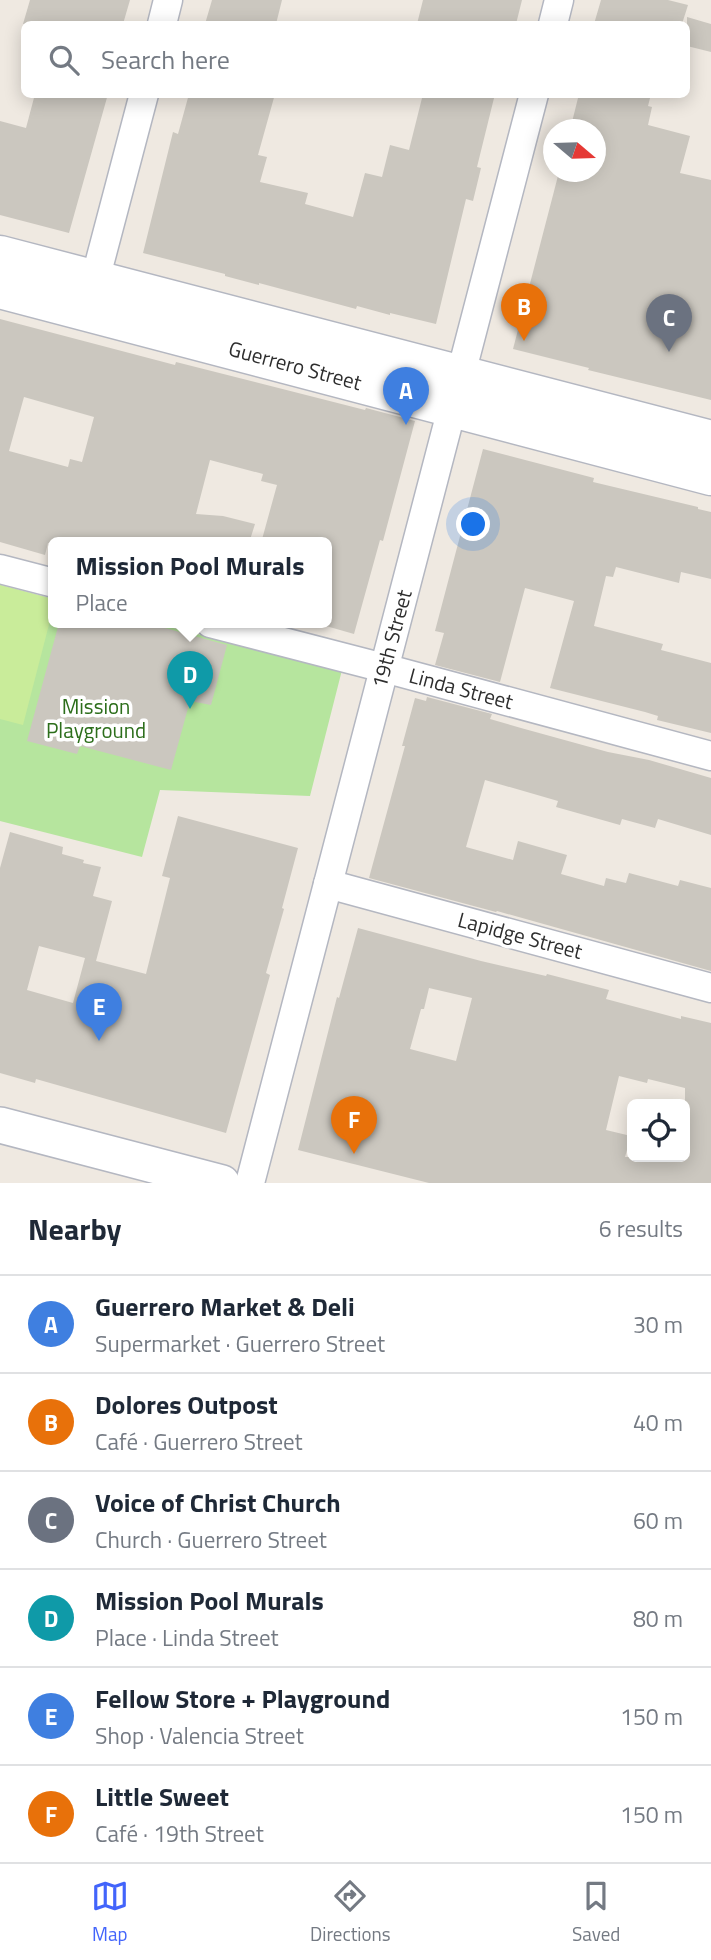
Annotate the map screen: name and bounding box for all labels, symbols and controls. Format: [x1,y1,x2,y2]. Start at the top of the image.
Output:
search box [21,21,690,98]
text: Search here [101,40,230,79]
icon: search [45,41,83,79]
north arrow [543,119,606,182]
pin: B [501,283,547,341]
pin: C [646,294,692,352]
street label: Guerrero Street [225,332,366,398]
pin: A [383,367,429,425]
your location [456,507,490,541]
popup [48,537,332,628]
text: Mission Pool Murals [76,546,304,585]
text: Place [76,585,128,620]
street label: 19th Street [363,585,420,692]
pin: D [167,651,213,709]
street label: Linda Street [406,659,517,717]
park label: Mission Playground [46,690,146,746]
street label: Lapidge Street [455,903,587,967]
pin: E [76,983,122,1041]
pin: F [331,1096,377,1154]
map controls [627,1099,690,1162]
button: locate [627,1099,690,1162]
text: Nearby [28,1206,121,1252]
text: 6 results [599,1211,683,1246]
text: Guerrero Market & Deli [95,1287,355,1326]
text: A [44,1307,58,1342]
text: 30 m [633,1307,683,1342]
text: Supermarket · Guerrero Street [95,1326,385,1361]
text: Dolores Outpost [95,1385,278,1424]
text: B [44,1405,58,1440]
text: 40 m [633,1405,683,1440]
text: Café · Guerrero Street [95,1424,303,1459]
text: Voice of Christ Church [95,1483,341,1522]
text: C [45,1503,57,1538]
text: 60 m [633,1503,683,1538]
text: Church · Guerrero Street [95,1522,327,1557]
text: Mission Pool Murals [95,1581,324,1620]
text: D [44,1601,58,1636]
text: 80 m [633,1601,683,1636]
text: Place · Linda Street [95,1620,279,1655]
text: Fellow Store + Playground [95,1679,390,1718]
text: E [45,1699,57,1734]
text: 150 m [620,1699,683,1734]
text: Shop · Valencia Street [95,1718,304,1753]
text: Little Sweet [95,1777,229,1816]
text: F [45,1797,57,1832]
text: 150 m [620,1797,683,1832]
text: Café · 19th Street [95,1816,264,1851]
tab: Map [91,1877,129,1948]
tab: Directions [310,1877,391,1948]
tab: Saved [572,1877,620,1948]

